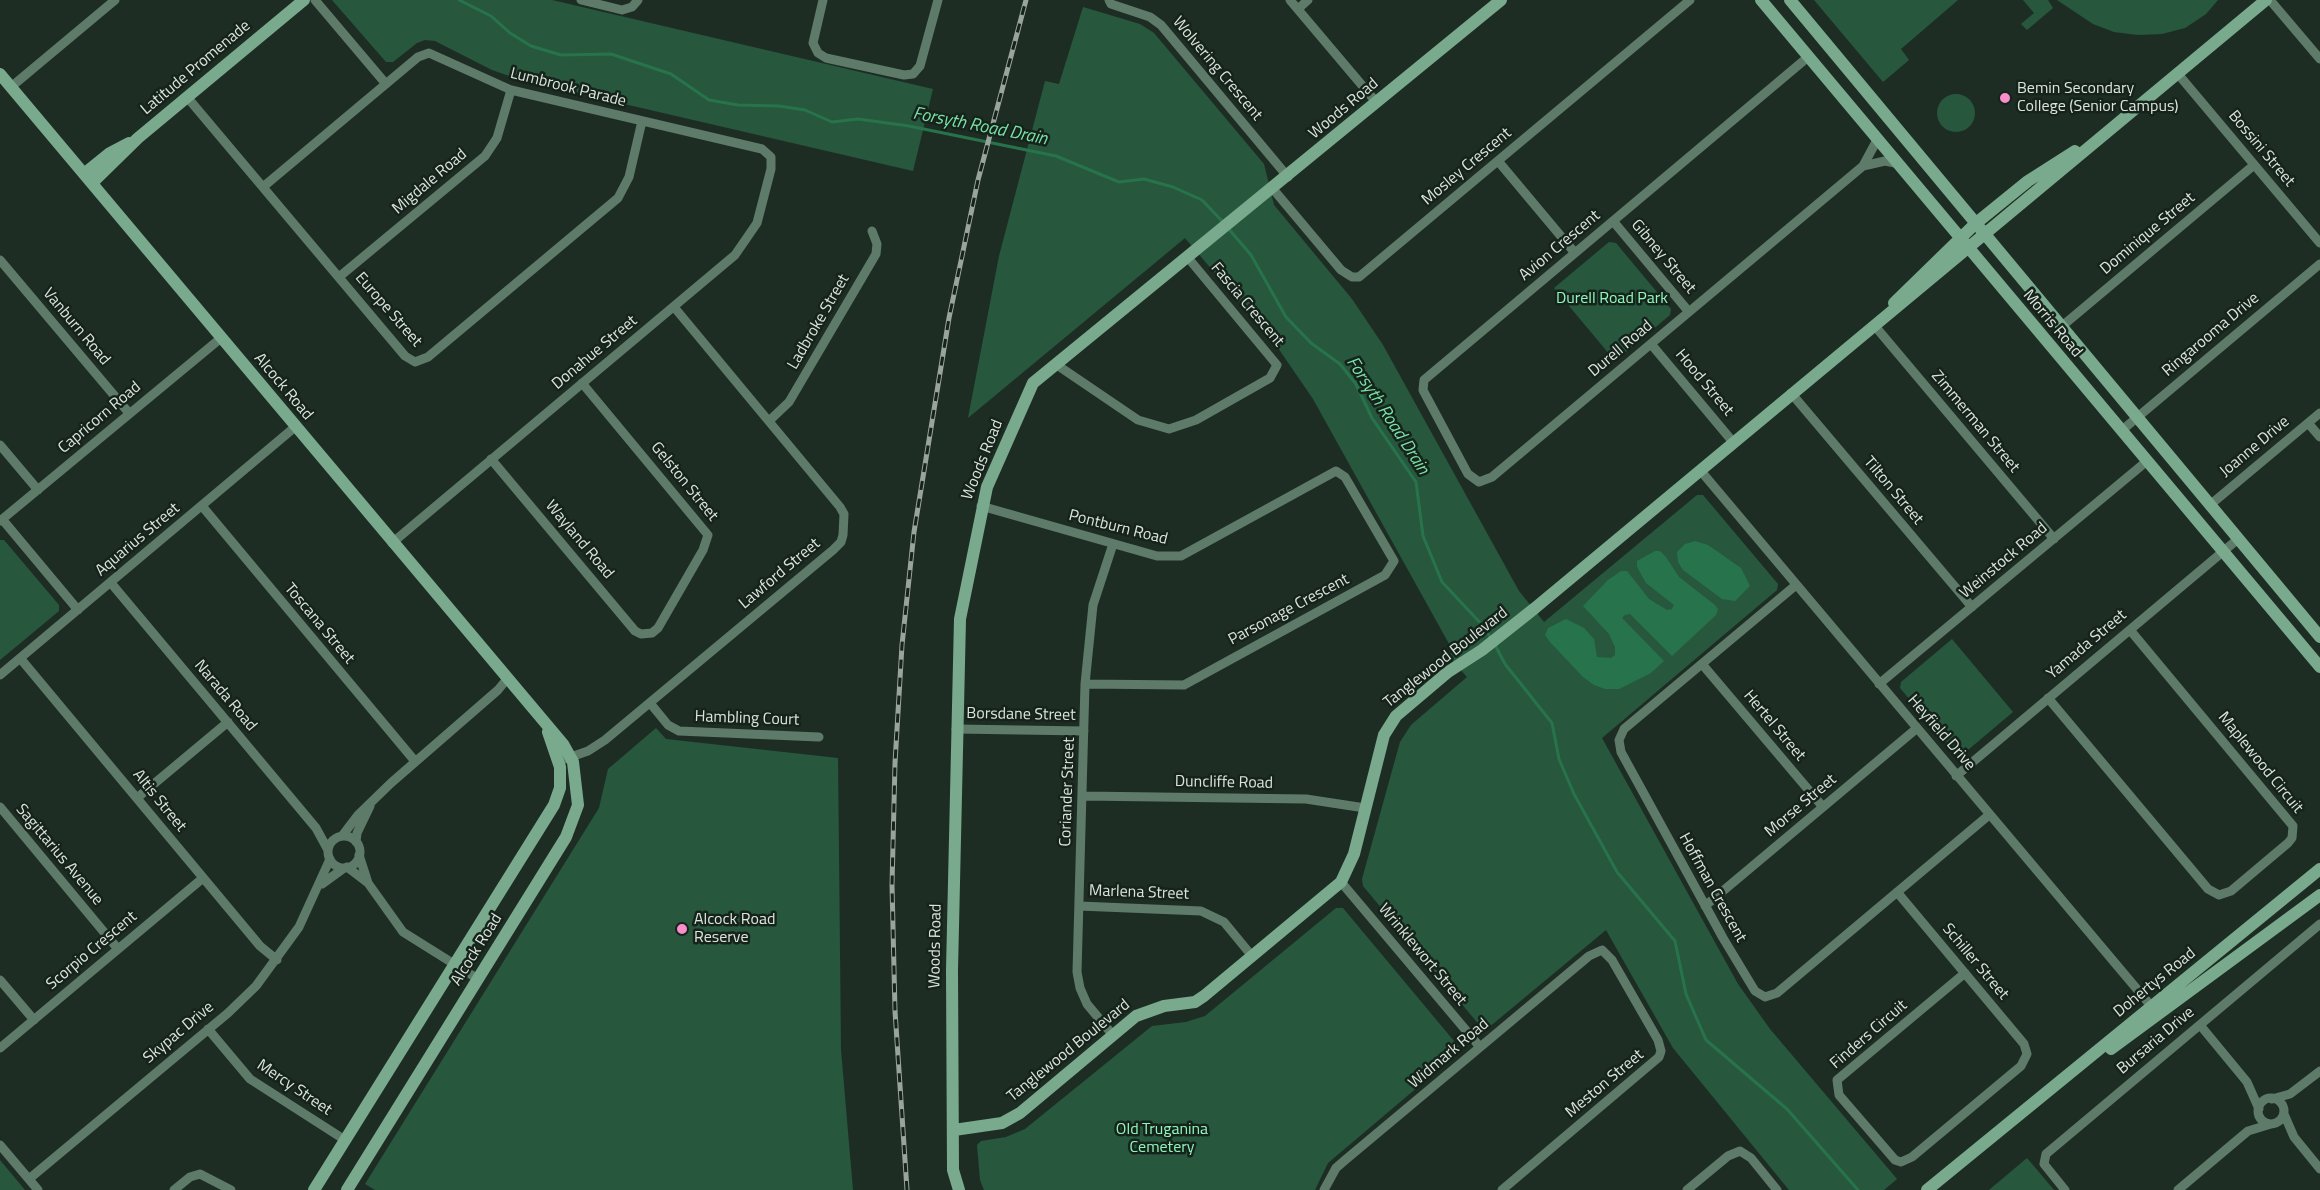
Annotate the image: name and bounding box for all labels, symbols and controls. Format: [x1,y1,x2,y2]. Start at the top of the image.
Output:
street label: Wolvering Crescent [1168,13,1266,125]
street label: Latitude Promenade [137,17,255,119]
street label: Lumbrook Parade [508,64,628,112]
street label: Woods Road [1305,74,1383,144]
place label: Bemin Secondary College (Senior Campus) [2017,79,2178,117]
marker: Bemin Secondary College (Senior Campus) [1998,91,2012,105]
water label: Forsyth Road Drain [911,103,1049,151]
street label: Bossini Street [2224,107,2298,191]
street label: Mosley Crescent [1418,124,1516,210]
street label: Migdale Road [389,145,471,219]
street label: Dominique Street [2097,189,2199,279]
street label: Avion Crescent [1516,207,1604,285]
street label: Gibney Street [1626,216,1700,298]
street label: Fascia Crescent [1206,259,1288,351]
street label: Europe Street [350,269,426,351]
street label: Ladbroke Street [784,271,854,373]
street label: Vanburn Road [38,285,114,369]
street label: Morris Road [2018,286,2086,362]
park label: Durell Road Park [1556,289,1668,309]
street label: Ringarooma Drive [2159,289,2263,381]
street label: Donahue Street [548,312,642,394]
street label: Durell Road [1585,317,1657,381]
street label: Hood Street [1671,346,1737,420]
street label: Alcock Road [249,350,317,424]
water label: Forsyth Road Drain [1341,353,1433,479]
street label: Zimmerman Street [1927,367,2023,477]
street label: Capricorn Road [55,378,145,458]
street label: Joanne Drive [2216,412,2294,482]
street label: Woods Road [958,417,1008,503]
street label: Gelston Street [646,438,722,526]
street label: Tilton Street [1859,453,1927,529]
street label: Wayland Road [541,497,617,583]
street label: Aquarius Street [92,499,184,581]
street label: Pontburn Road [1067,506,1169,550]
street label: Weinstock Road [1956,519,2052,603]
street label: Lawford Street [736,534,824,614]
street label: Parsonage Crescent [1225,570,1353,650]
street label: Toscana Street [280,580,358,668]
street label: Tanglewood Boulevard [1380,604,1512,712]
street label: Yamada Street [2043,606,2131,684]
street label: Narada Road [190,656,260,736]
street label: Hertel Street [1739,687,1809,765]
street label: Heyfield Drive [1903,691,1979,775]
street label: Borsdane Street [966,704,1076,726]
street label: Hambling Court [694,708,800,730]
street label: Maplewood Circuit [2213,708,2307,818]
street label: Coriander Street [1056,737,1080,847]
street label: Altis Street [128,766,190,836]
street label: Morse Street [1761,770,1841,842]
street label: Duncliffe Road [1175,773,1273,793]
street label: Sagittarius Avenue [11,800,107,910]
street label: Hoffman Crescent [1674,830,1750,946]
street label: Marlena Street [1089,882,1189,904]
street label: Wrinklewort Street [1374,900,1470,1010]
street label: Woods Road [926,903,946,989]
street label: Scorpio Crescent [43,908,141,994]
street label: Alcock Road [447,910,507,990]
place label: Alcock Road Reserve [694,910,775,948]
street label: Schiller Street [1938,920,2012,1004]
marker: Alcock Road Reserve [675,922,689,936]
street label: Dohertys Road [2110,944,2200,1022]
street label: Tanglewood Boulevard [1004,996,1134,1106]
street label: Finders Circuit [1827,996,1911,1074]
street label: Skypac Drive [140,998,218,1068]
street label: Bursaria Drive [2113,1003,2199,1079]
street label: Widmark Road [1405,1015,1493,1093]
street label: Meston Street [1562,1046,1648,1122]
street label: Mercy Street [253,1056,335,1120]
park label: Old Truganina Cemetery [1116,1120,1208,1158]

